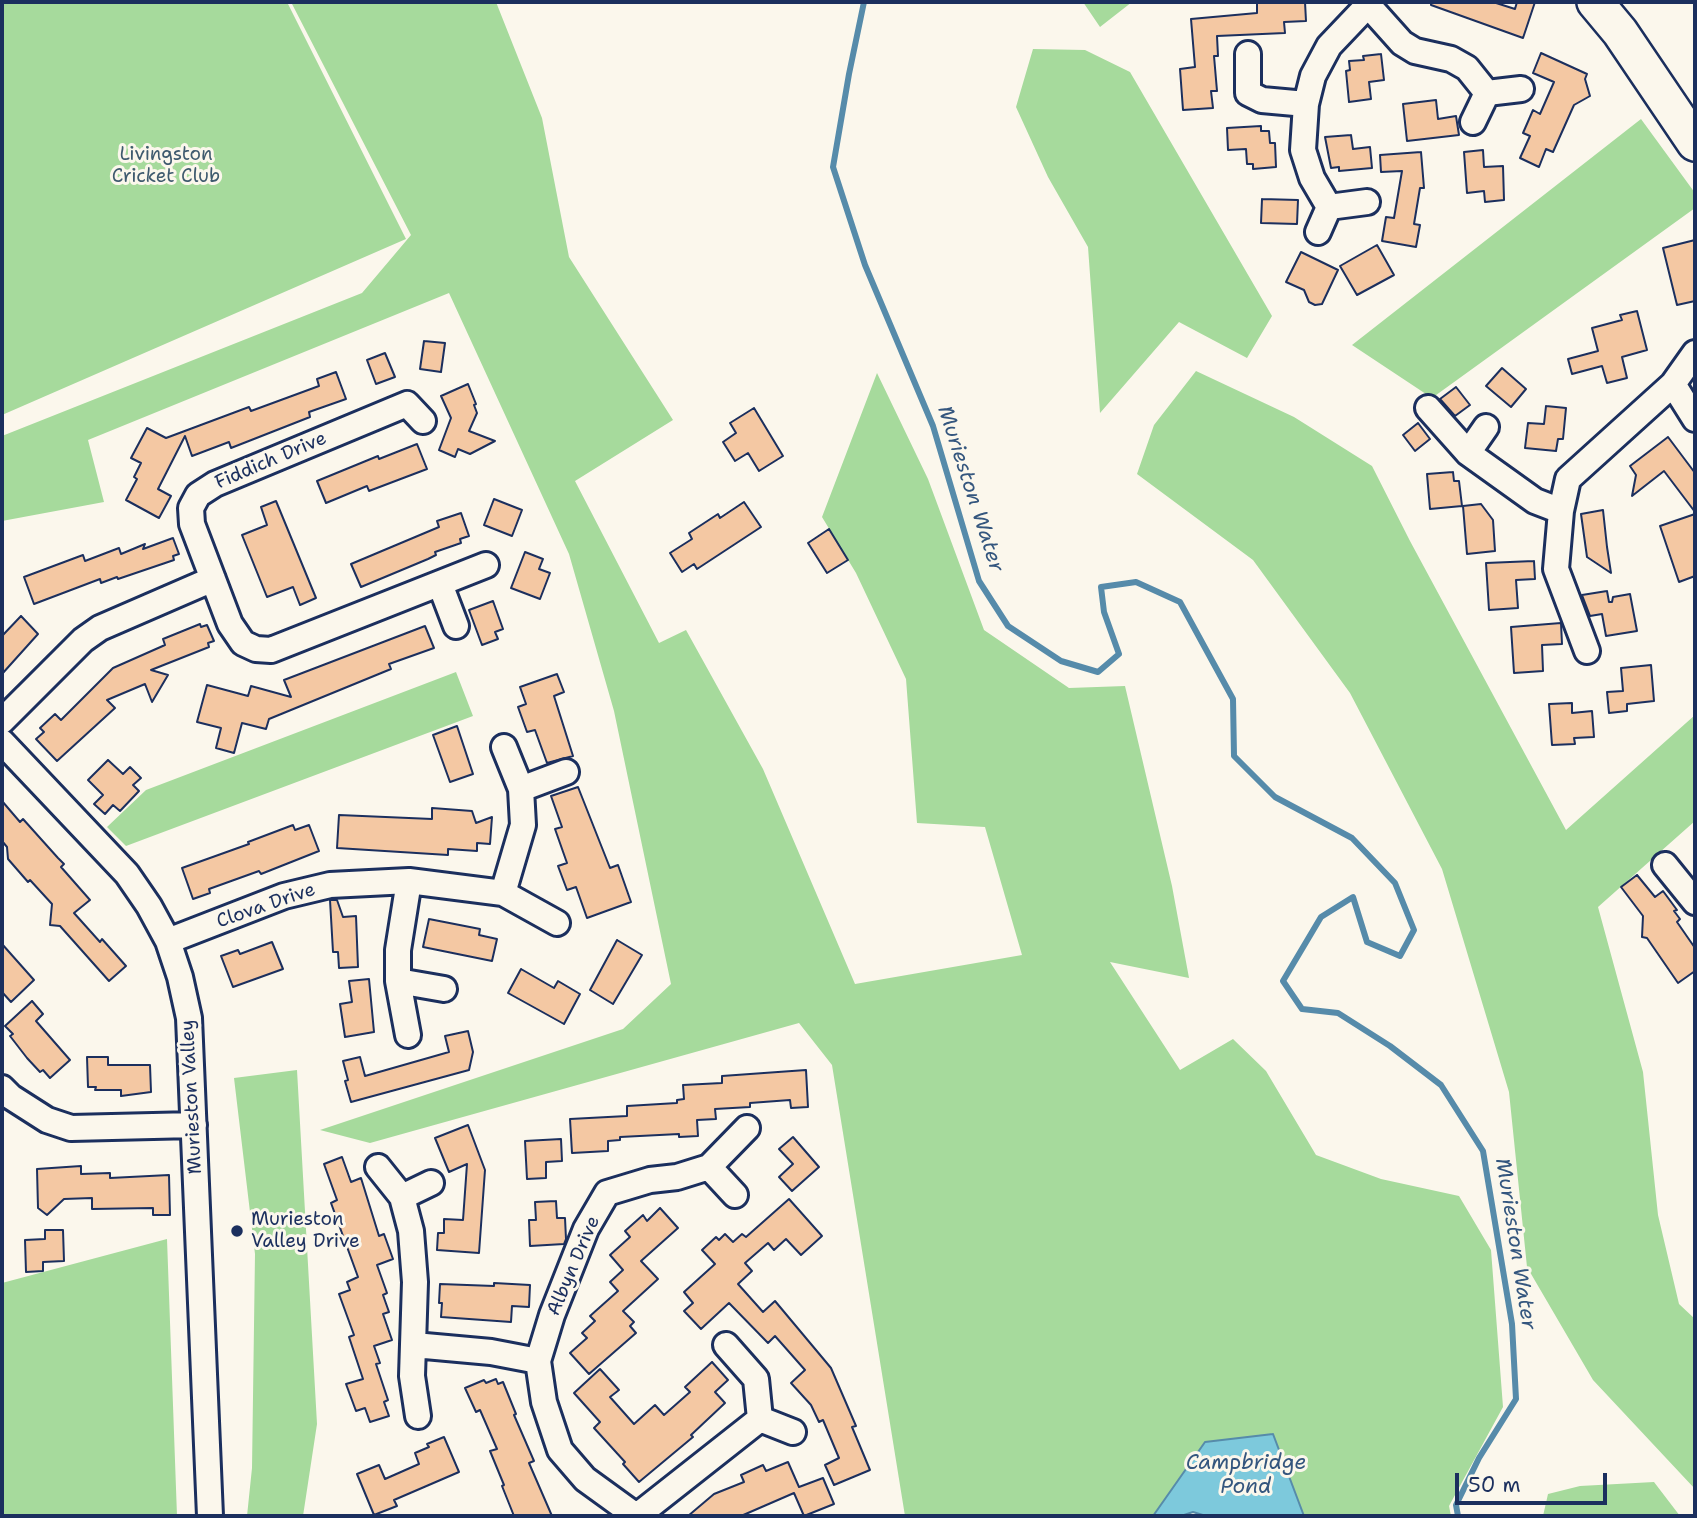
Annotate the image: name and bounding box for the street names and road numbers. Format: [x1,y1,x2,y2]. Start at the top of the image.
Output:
street label: Fiddich Drive [212,427,330,495]
street label: Clova Drive [214,878,318,934]
street label: Murieston Valley [177,1019,207,1175]
street label: Albyn Drive [543,1213,605,1319]

